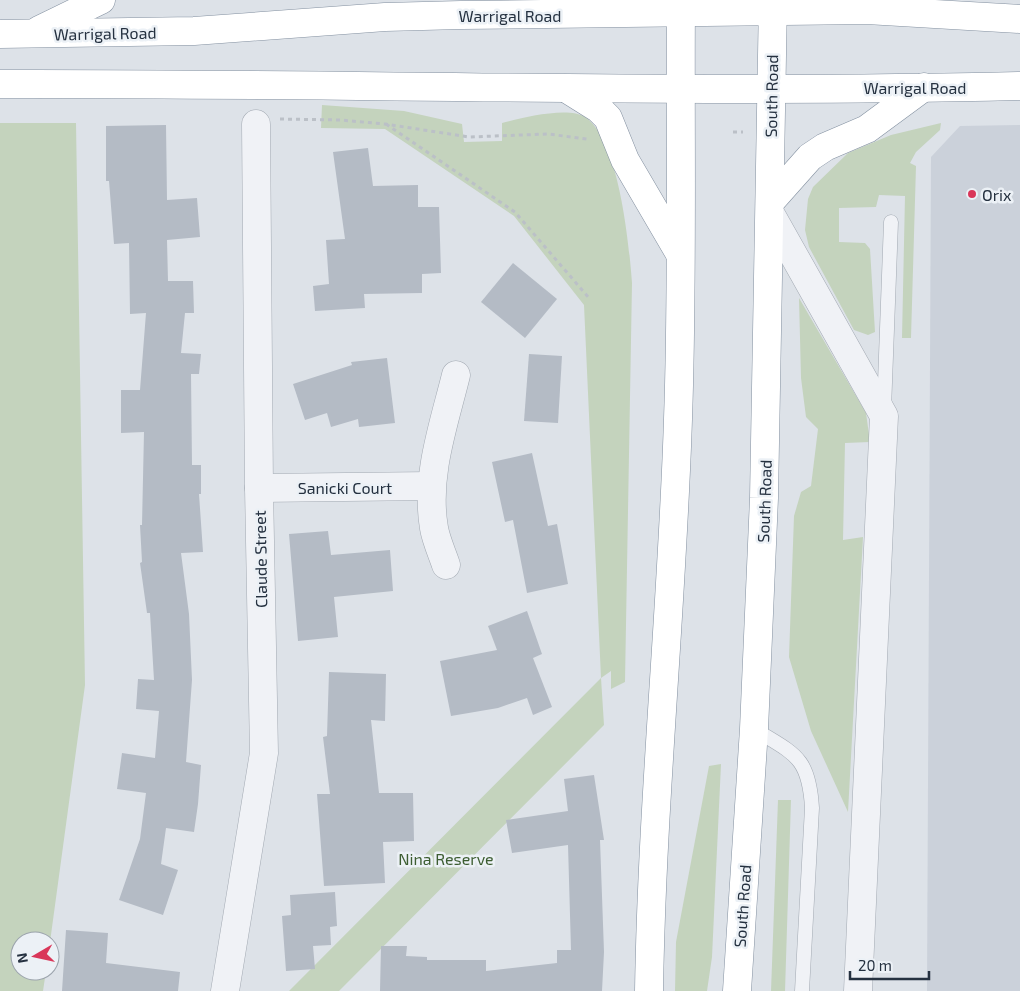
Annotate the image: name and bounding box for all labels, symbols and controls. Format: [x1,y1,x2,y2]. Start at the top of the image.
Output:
street label: Warrigal Road [459,6,561,25]
street label: Warrigal Road [53,23,157,43]
street label: South Road [761,54,781,138]
street label: Warrigal Road [864,78,966,97]
place label: Orix [982,185,1012,204]
marker: Orix [966,188,978,200]
street label: South Road [753,459,775,543]
street label: Sanicki Court [298,478,392,497]
street label: Claude Street [250,510,270,608]
park label: Nina Reserve [398,849,494,868]
street label: South Road [730,864,754,948]
north arrow [10,931,60,981]
scale bar [850,948,929,980]
text: N [12,952,31,964]
text: 20 m [858,956,892,974]

